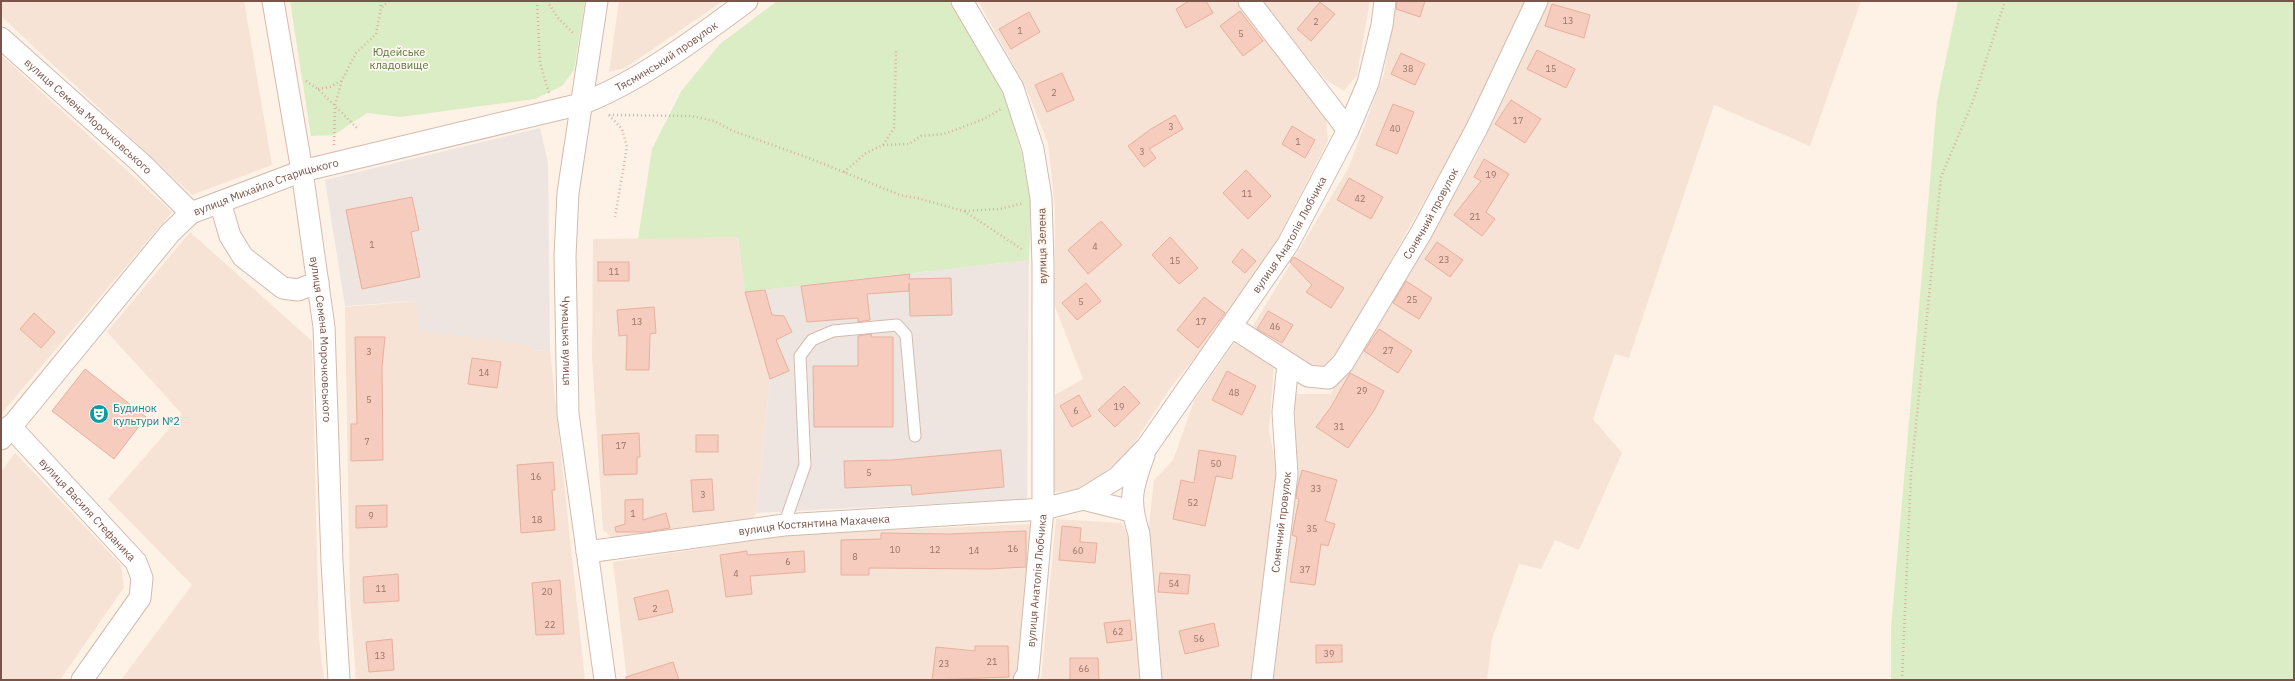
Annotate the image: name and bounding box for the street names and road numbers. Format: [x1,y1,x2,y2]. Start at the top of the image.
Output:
street label: Тясминський провулок [613,18,720,95]
street label: вулиця Семена Морочковського [21,55,155,177]
street label: вулиця Михайла Старицького [191,155,340,218]
street label: Сонячний провулок [1400,166,1461,262]
street label: вулиця Анатолія Любчика [1249,174,1329,296]
street label: вулиця Зелена [1034,208,1050,284]
street label: вулиця Семена Морочковського [307,255,334,422]
street label: Чумацька вулиця [559,296,574,386]
street label: вулиця Василя Стефаника [36,455,139,564]
street label: Сонячний провулок [1268,471,1294,574]
street label: вулиця Костянтина Махачека [738,511,891,538]
street label: вулиця Анатолія Любчика [1023,513,1050,648]

